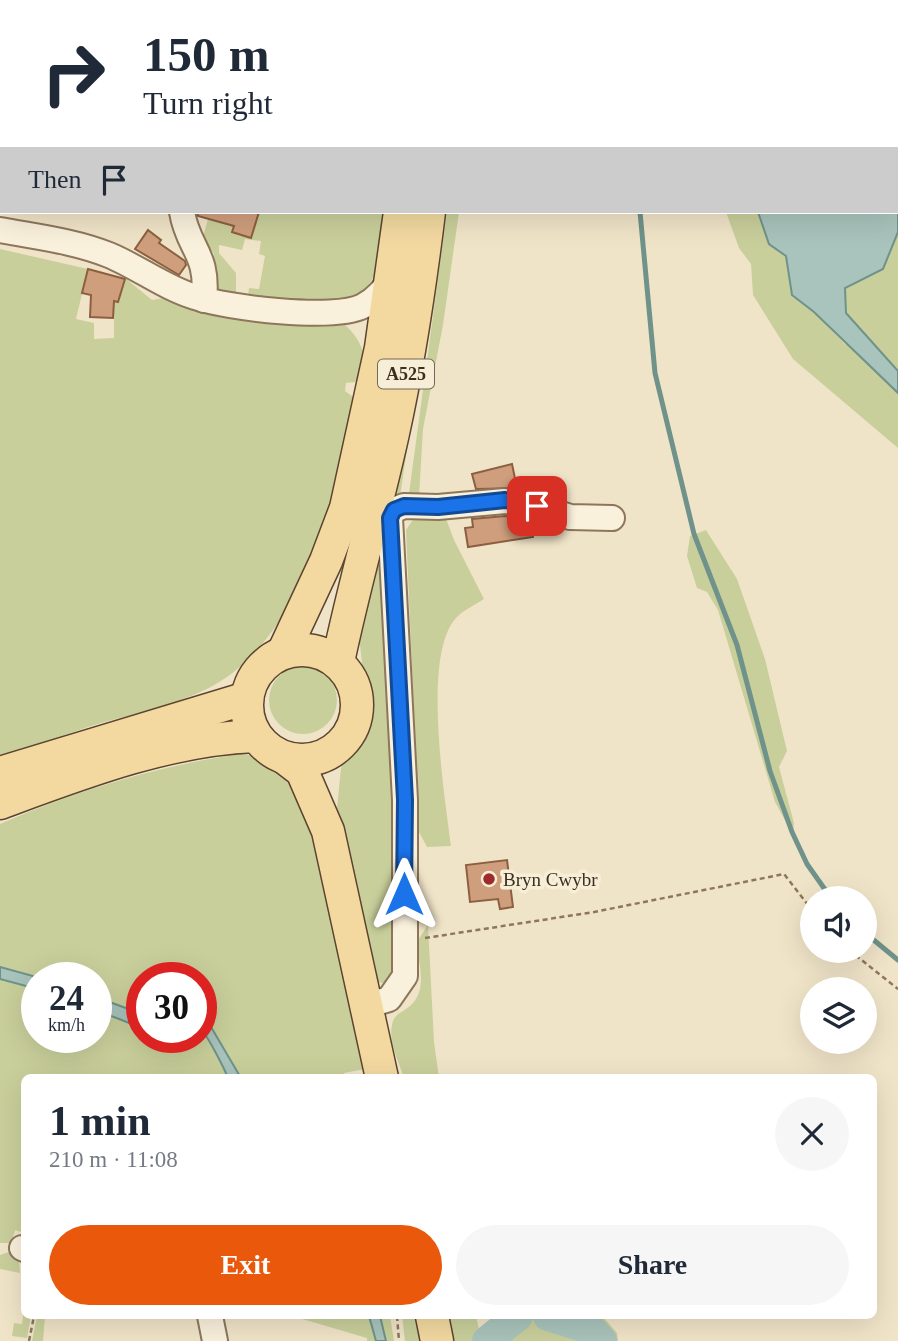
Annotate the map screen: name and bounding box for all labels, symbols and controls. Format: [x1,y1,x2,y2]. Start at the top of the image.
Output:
text: 150 m [143,27,270,82]
icon: right [28,28,119,119]
text: Turn right [143,85,273,121]
icon: arrive [95,161,133,199]
text: Then [28,165,81,194]
road number: A525 [378,360,434,388]
pin [507,476,567,536]
icon: arrive [518,487,556,525]
position arrow [367,857,441,931]
place label: Bryn Cwybr [503,869,598,890]
marker: Bryn Cwybr [481,871,497,887]
map controls [800,886,877,1054]
button: sound [800,886,877,963]
speed limit sign: 30 [126,962,217,1053]
button: layers [800,977,877,1054]
text: 24 [49,979,84,1018]
text: km/h [48,1015,85,1035]
button: close [775,1097,849,1171]
text: 1 min [49,1098,151,1144]
text: 210 m · 11:08 [49,1147,178,1172]
button: Exit [49,1225,442,1305]
button: Share [456,1225,849,1305]

